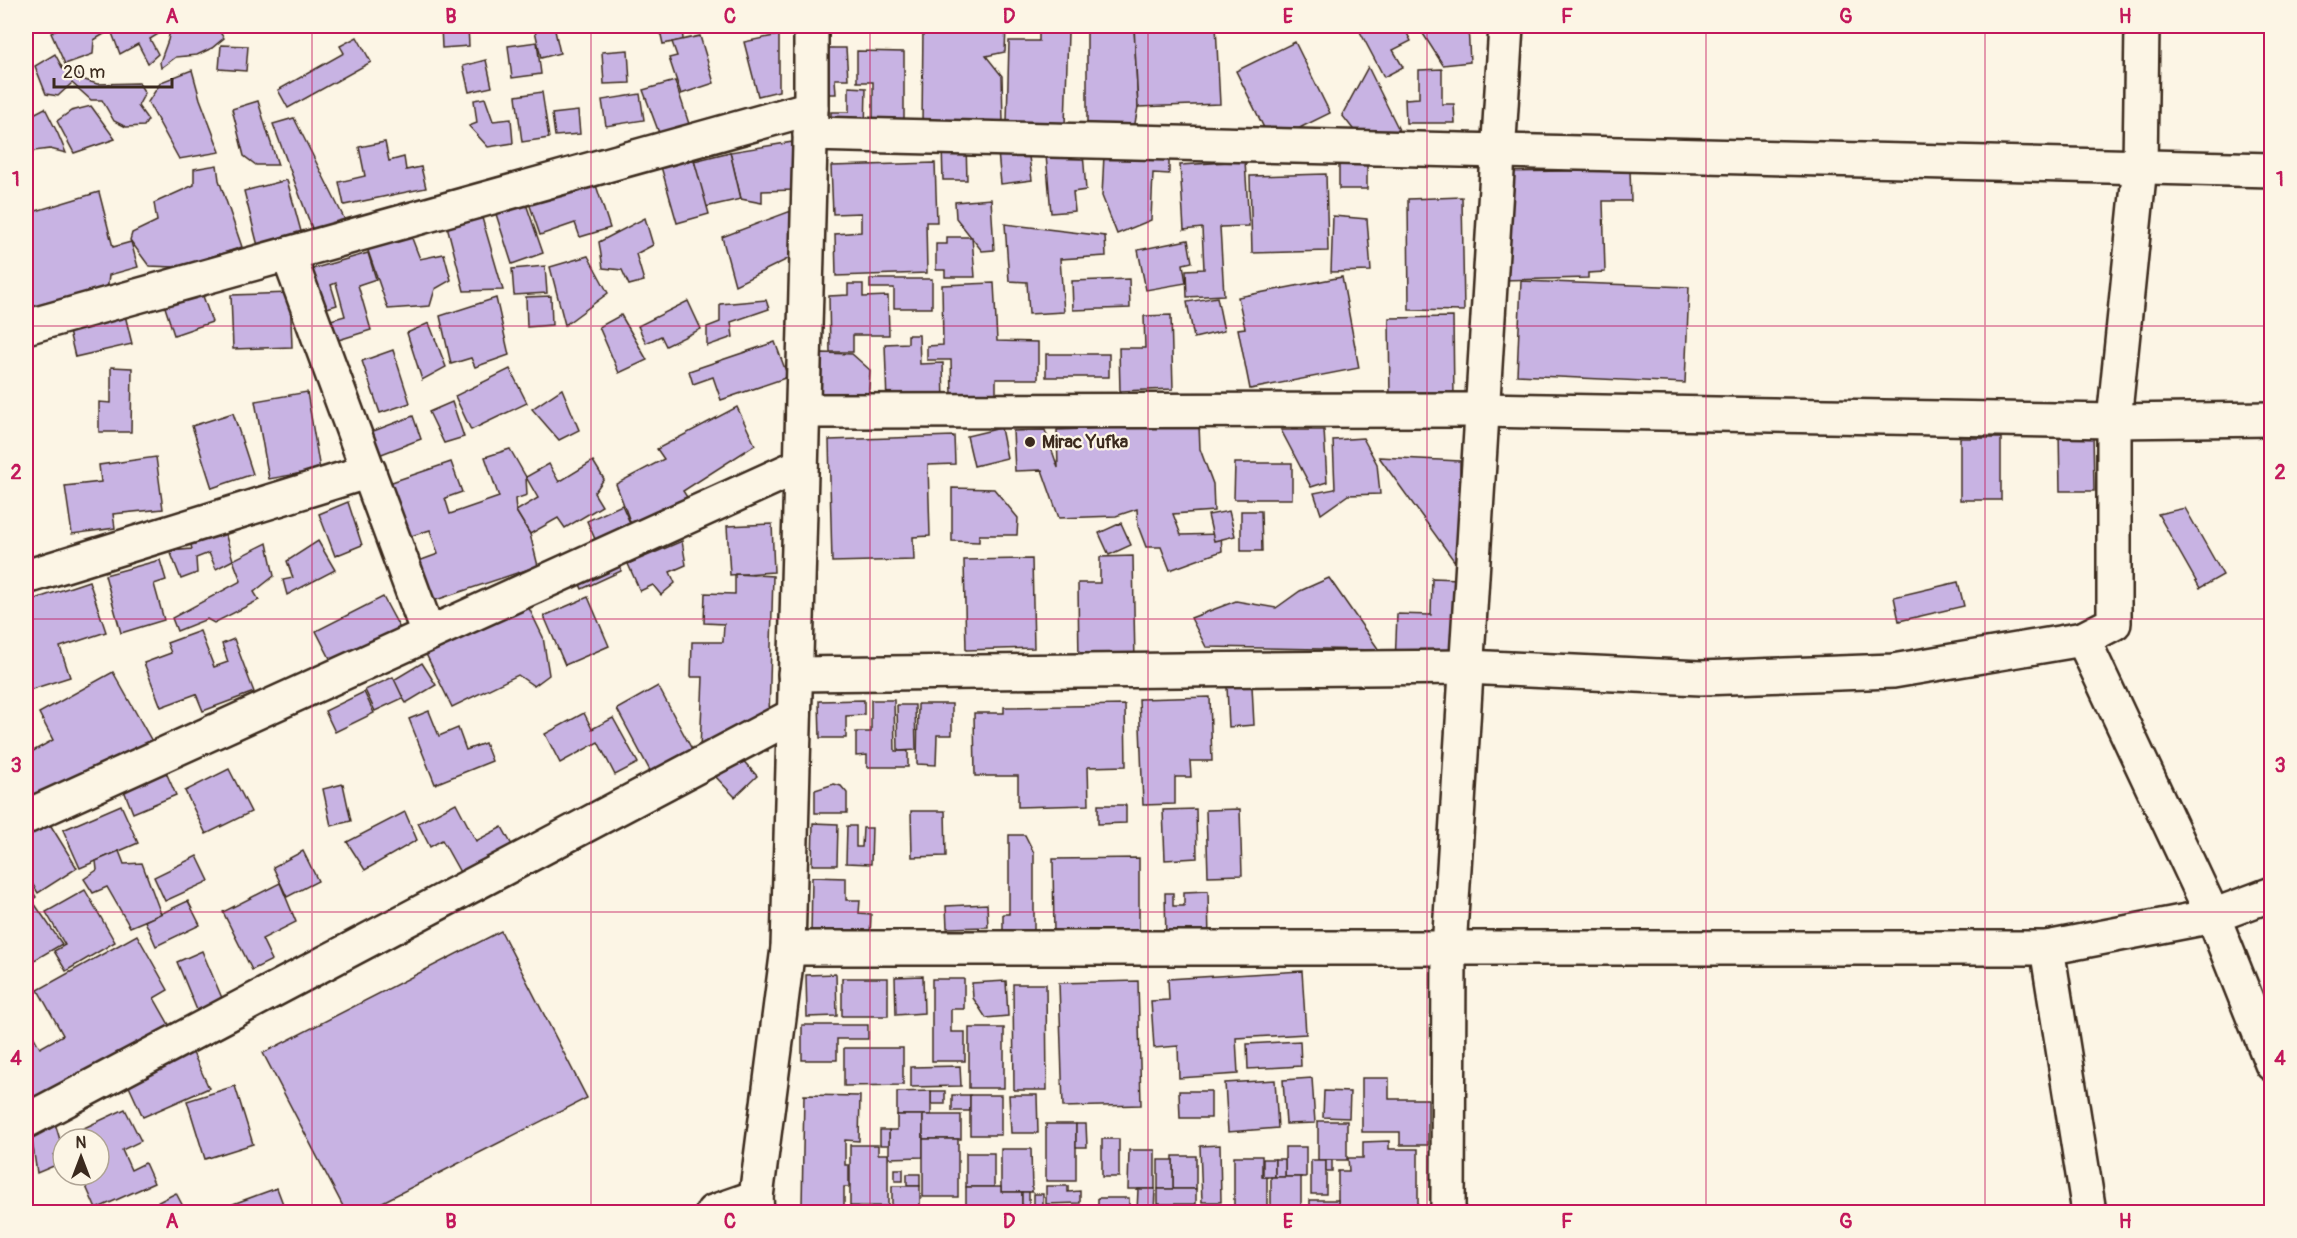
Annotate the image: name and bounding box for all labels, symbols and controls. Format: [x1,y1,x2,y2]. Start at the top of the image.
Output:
text: A [166,4,179,29]
text: B [445,4,457,29]
text: C [724,4,736,29]
text: D [1003,4,1016,29]
text: E [1283,4,1294,29]
text: F [1561,4,1573,29]
text: G [1839,4,1853,29]
text: H [2119,4,2132,29]
scale bar [54,51,172,89]
text: 20 m [63,61,105,84]
text: 1 [12,167,20,192]
text: 1 [2276,167,2284,192]
place label: Mirac Yufka [1042,431,1129,454]
marker: Mirac Yufka [1023,435,1037,449]
text: 2 [10,460,22,485]
text: 2 [2274,460,2286,485]
text: 3 [10,753,22,778]
text: 3 [2274,753,2286,778]
text: 4 [10,1046,22,1071]
text: 4 [2274,1046,2286,1071]
north arrow [51,1127,111,1187]
text: N [76,1133,87,1153]
text: A [166,1209,179,1234]
text: B [445,1209,457,1234]
text: C [724,1209,736,1234]
text: D [1003,1209,1016,1234]
text: E [1283,1209,1294,1234]
text: F [1561,1209,1573,1234]
text: G [1839,1209,1853,1234]
text: H [2119,1209,2132,1234]

